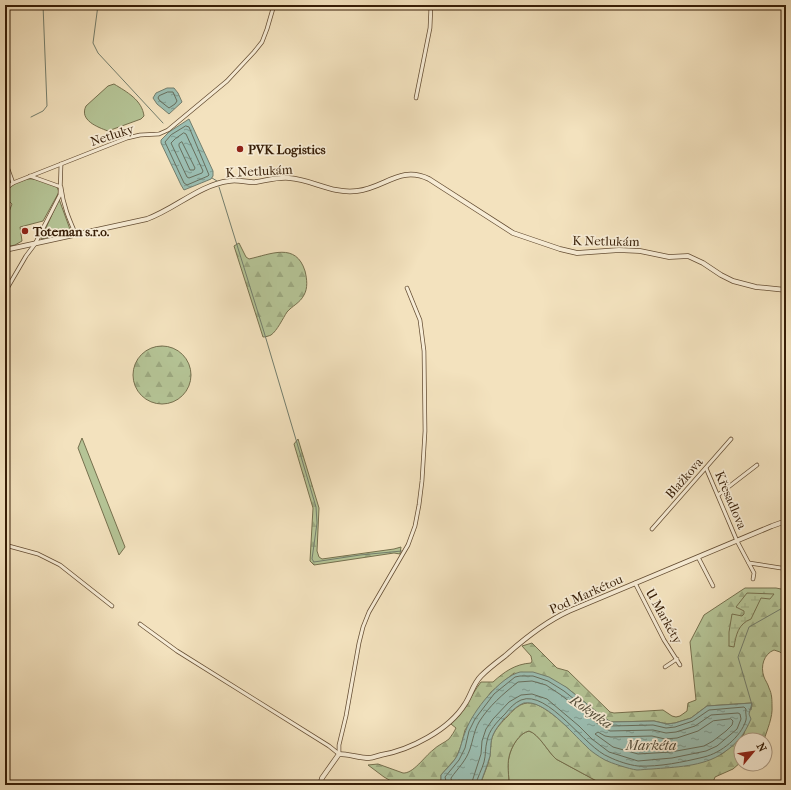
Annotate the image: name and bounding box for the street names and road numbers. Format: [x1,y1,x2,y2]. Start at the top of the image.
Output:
street label: Netluky [88,121,137,149]
street label: K Netlukám [225,162,293,180]
street label: K Netlukám [572,233,640,249]
street label: Blažkova [662,454,706,501]
street label: Křesadlova [712,469,750,532]
street label: Pod Markétou [547,571,626,617]
street label: U Markéty [643,586,686,647]

